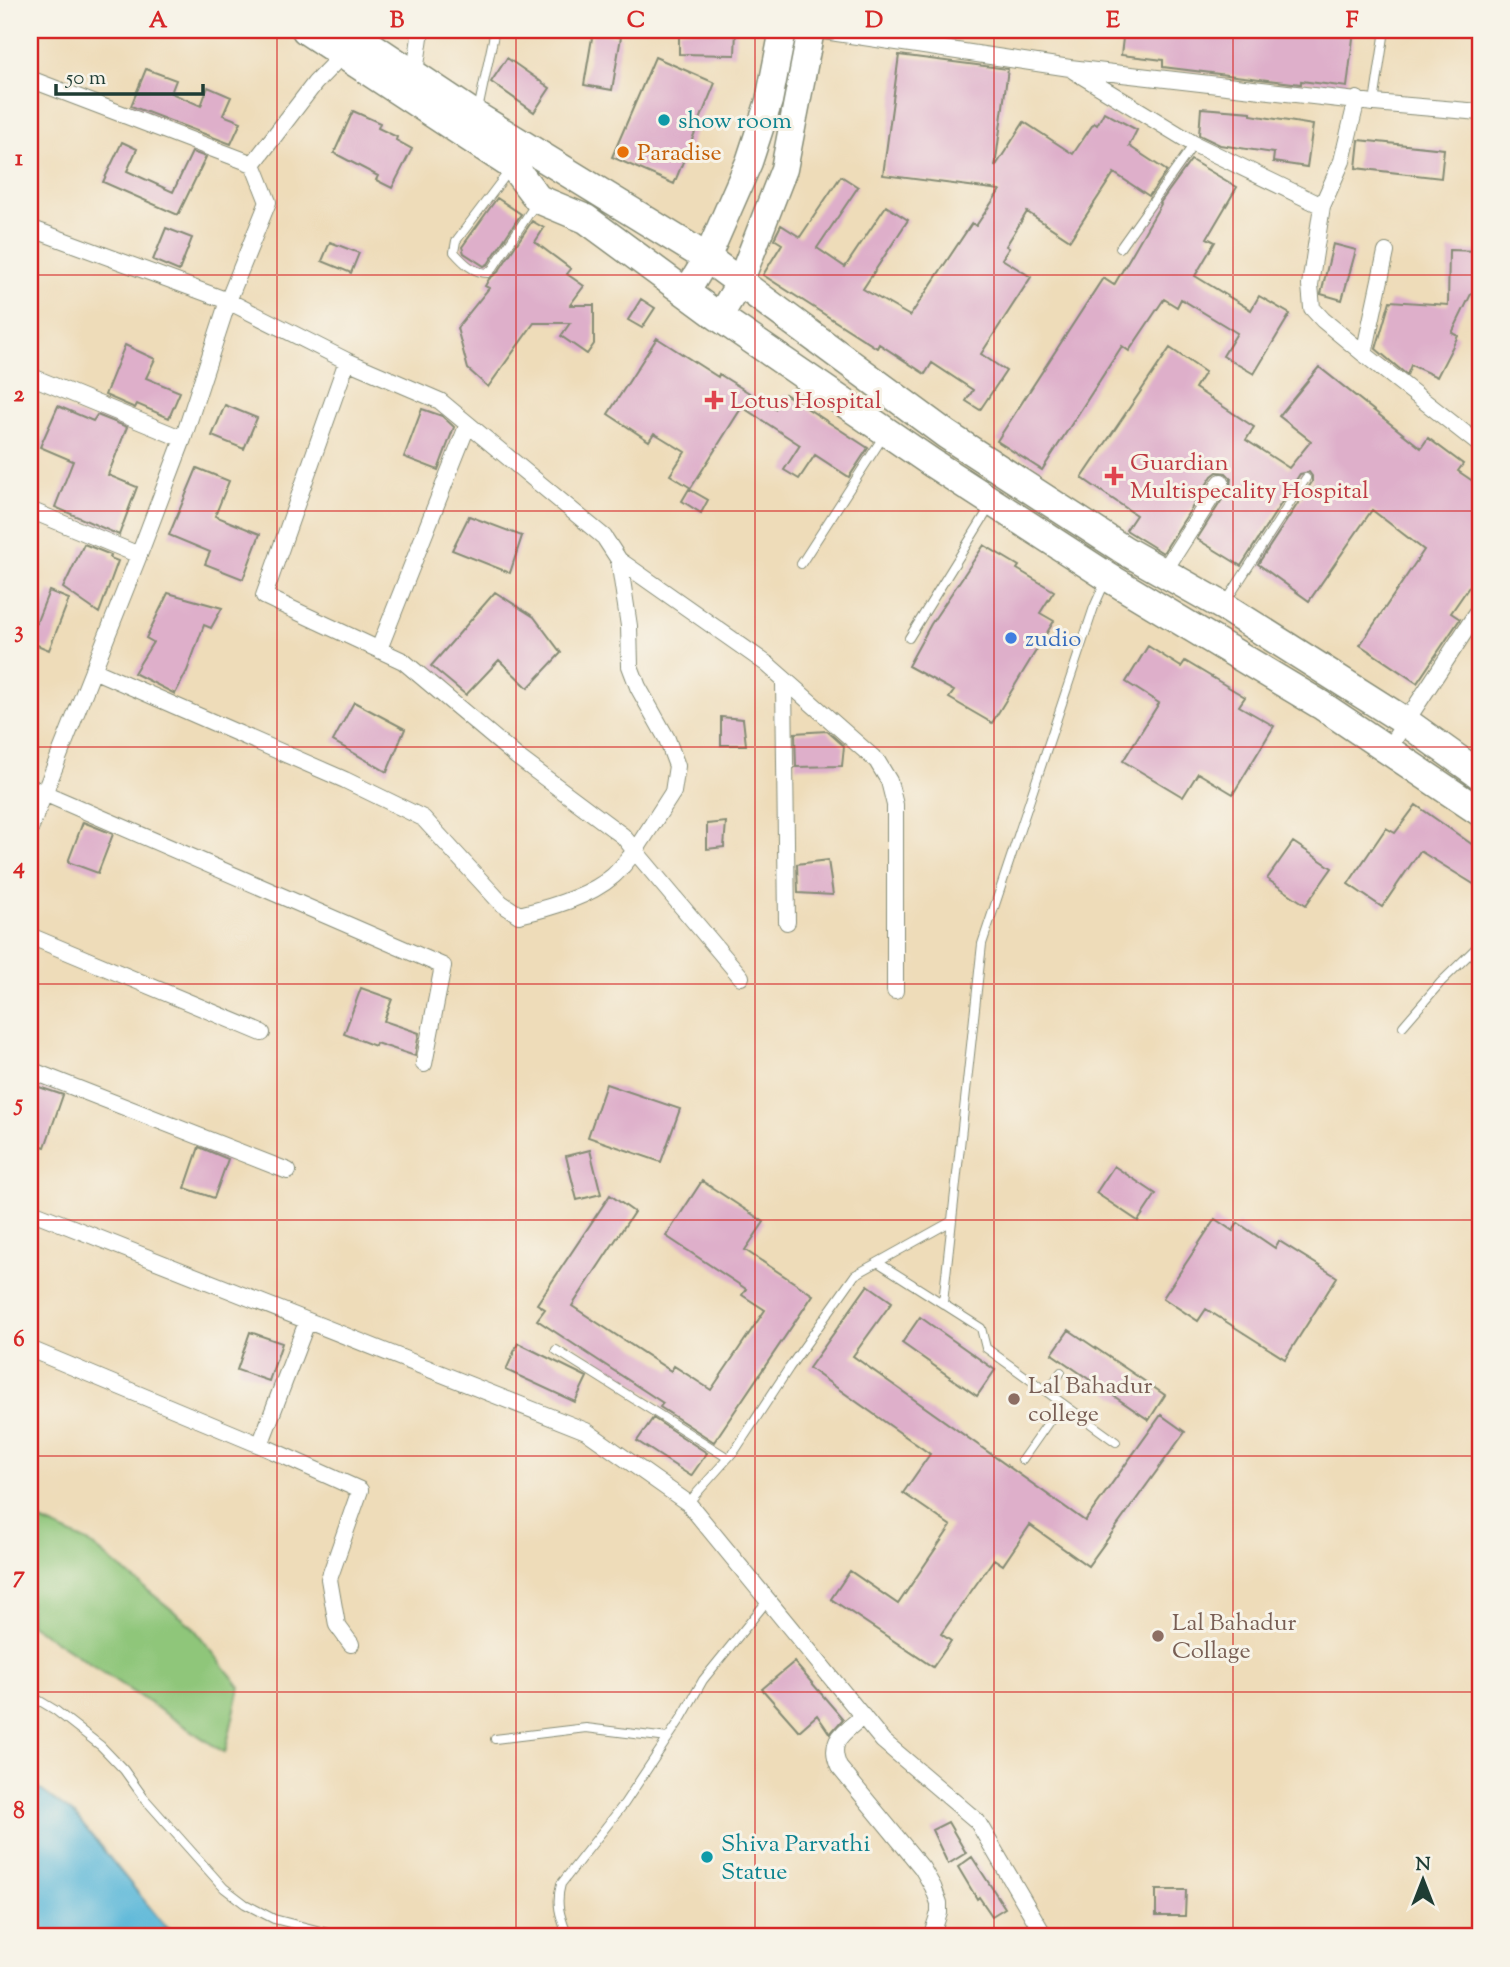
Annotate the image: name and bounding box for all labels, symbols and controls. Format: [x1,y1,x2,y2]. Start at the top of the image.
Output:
text: A [149,5,168,38]
text: B [390,5,405,38]
text: C [627,5,645,38]
text: D [865,5,883,38]
text: E [1106,5,1120,38]
text: F [1346,5,1359,38]
scale bar [56,52,203,96]
text: 50 m [65,64,106,94]
place label: show room [678,105,792,139]
marker: show room [656,112,672,128]
place label: Paradise [637,137,722,171]
text: 1 [15,143,23,176]
marker: Paradise [615,144,631,160]
text: 2 [14,379,25,412]
place label: Lotus Hospital [730,385,882,419]
marker: Lotus Hospital [704,390,724,410]
place label: Guardian Multispecality Hospital [1130,447,1369,509]
marker: Guardian Multispecality Hospital [1104,466,1124,486]
text: 3 [14,615,24,648]
place label: zudio [1025,623,1081,657]
marker: zudio [1003,630,1019,646]
text: 4 [12,851,25,884]
text: 5 [13,1088,23,1121]
text: 6 [13,1324,25,1357]
place label: Lal Bahadur college [1028,1370,1153,1432]
marker: Lal Bahadur college [1006,1391,1022,1407]
text: 7 [13,1560,25,1593]
place label: Lal Bahadur Collage [1172,1607,1297,1669]
marker: Lal Bahadur Collage [1150,1628,1166,1644]
text: 8 [13,1796,25,1829]
place label: Shiva Parvathi Statue [721,1828,870,1890]
north arrow [1388,1844,1458,1914]
marker: Shiva Parvathi Statue [699,1849,715,1865]
text: N [1415,1852,1431,1879]

